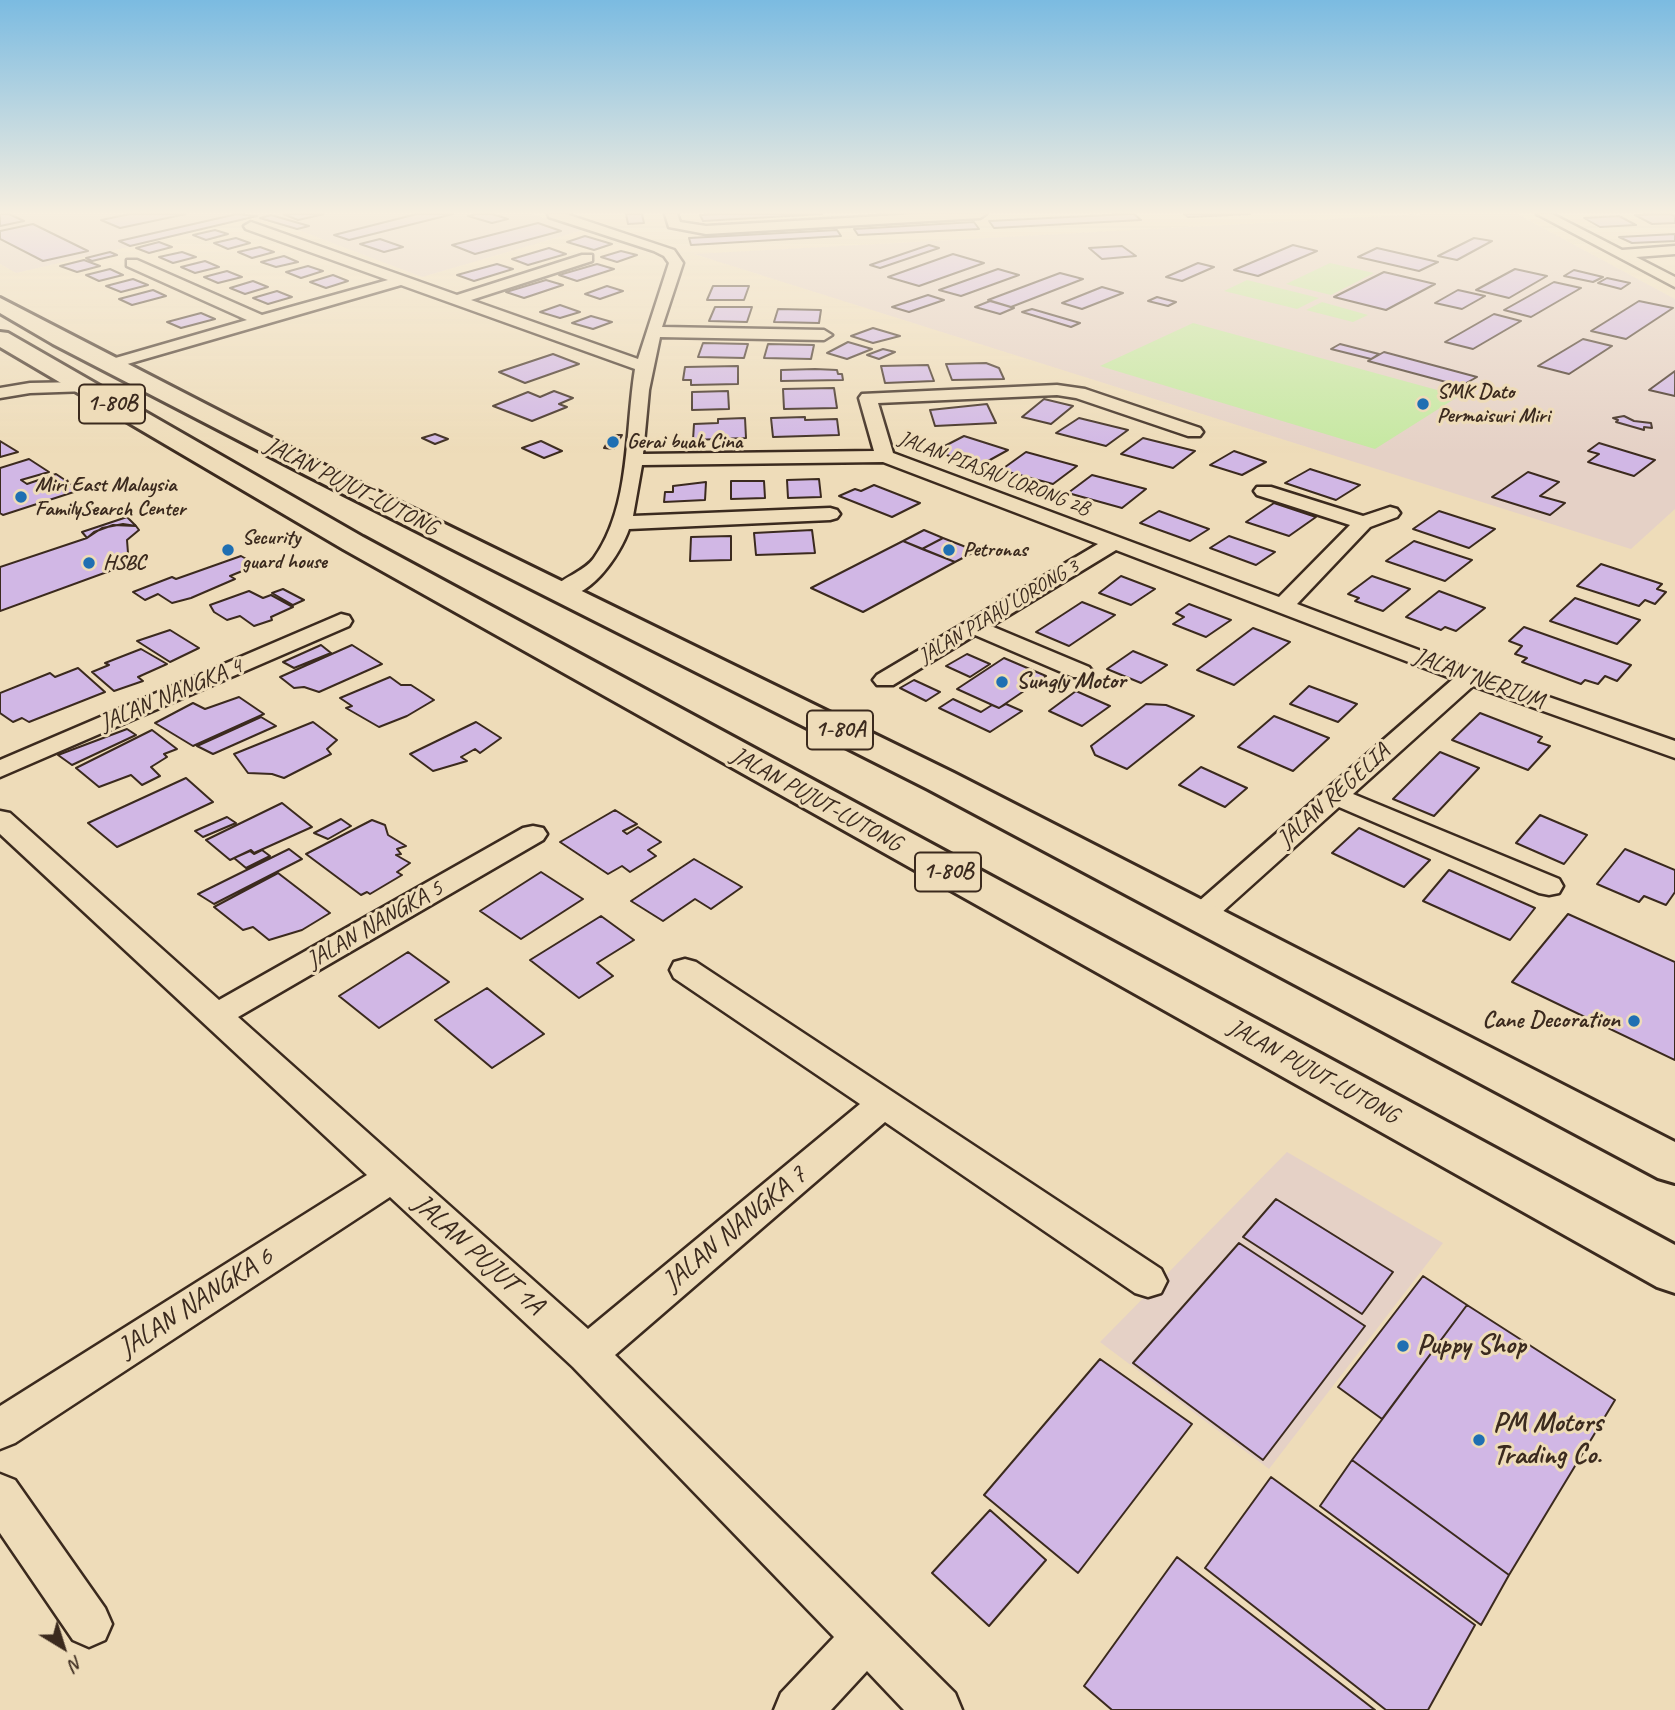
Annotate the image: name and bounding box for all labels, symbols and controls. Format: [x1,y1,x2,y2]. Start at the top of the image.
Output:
place label: SMK Dato Permaisuri Miri [1437,379,1550,429]
road number: 1-80B [79,384,145,424]
marker: SMK Dato Permaisuri Miri [1415,396,1431,412]
street label: JALAN PIASAU LORONG 2B [895,426,1093,522]
place label: Gerai buah Cina [627,429,742,455]
street label: JALAN PUJUT-LUTONG [260,431,442,543]
marker: Gerai buah Cina [605,434,621,450]
place label: Miri East Malaysia FamilySearch Center [35,472,185,522]
marker: Miri East Malaysia FamilySearch Center [13,489,29,505]
place label: Security guard house [242,525,327,575]
place label: Petronas [963,537,1027,563]
marker: Security guard house [220,542,236,558]
marker: Petronas [941,542,957,558]
place label: HSBC [103,550,146,576]
street label: JALAN PIAAU LORONG 3 [914,554,1084,670]
marker: HSBC [81,555,97,571]
street label: JALAN NERIUM [1410,642,1548,716]
street label: JALAN NANGKA 4 [95,652,247,738]
place label: Sungly Motor [1016,668,1126,696]
marker: Sungly Motor [994,674,1010,690]
road number: 1-80A [807,710,873,750]
street label: JALAN REGELIA [1272,738,1396,854]
street label: JALAN PUJUT-LUTONG [726,741,906,859]
road number: 1-80B [915,852,981,892]
street label: JALAN NANGKA 5 [302,874,448,976]
place label: Cane Decoration [1482,1007,1620,1035]
street label: JALAN PUJUT-LUTONG [1223,1013,1403,1131]
marker: Cane Decoration [1626,1013,1642,1029]
street label: JALAN NANGKA 7 [656,1159,814,1299]
street label: JALAN PUJUT 1A [405,1187,551,1323]
street label: JALAN NANGKA 6 [112,1241,280,1365]
place label: Puppy Shop [1417,1329,1525,1363]
marker: Puppy Shop [1395,1338,1411,1354]
place label: PM Motors Trading Co. [1493,1407,1603,1473]
marker: PM Motors Trading Co. [1471,1432,1487,1448]
north arrow [28,1612,98,1682]
text: N [64,1650,88,1677]

